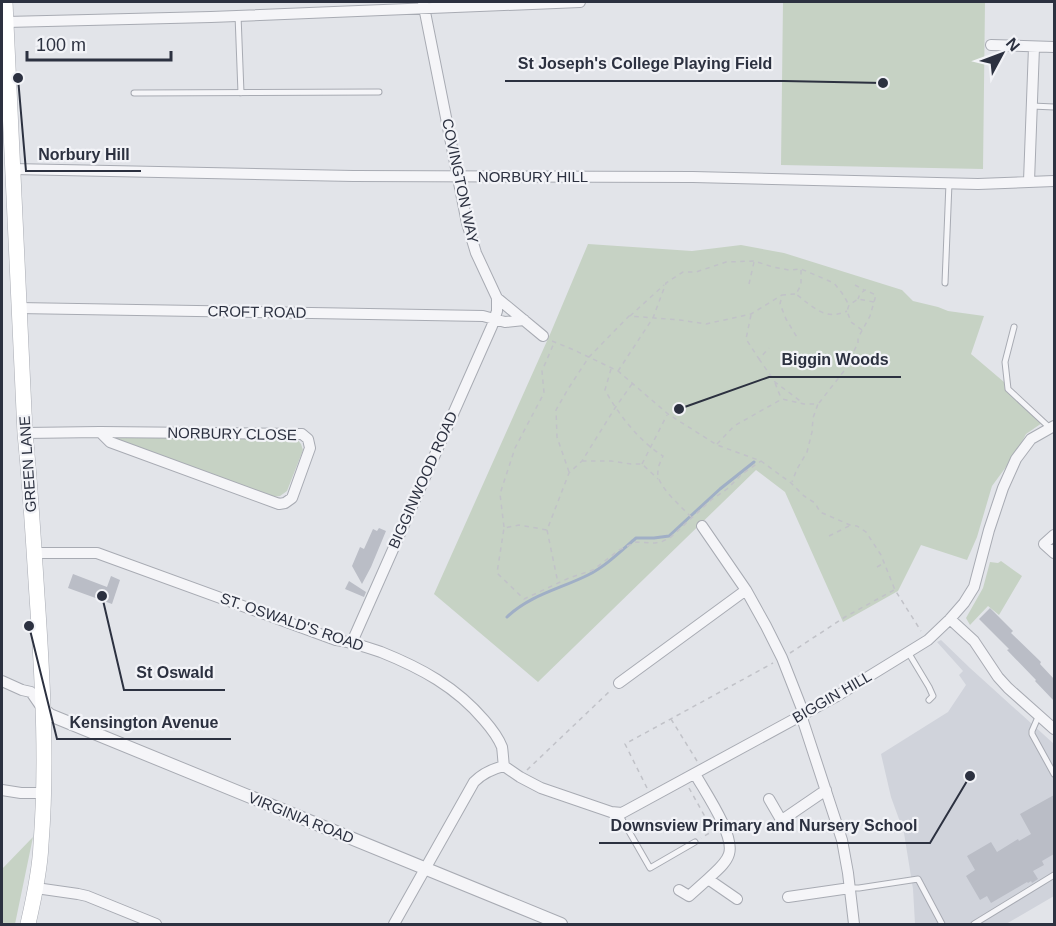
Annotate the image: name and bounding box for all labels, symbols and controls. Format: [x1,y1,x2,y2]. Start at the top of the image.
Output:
scale bar [27,24,171,62]
north arrow [972,24,1032,84]
text: 100 m [36,35,86,55]
text: N [1003,35,1023,54]
callout: St Joseph's College Playing Field [505,47,784,81]
text: St Joseph's College Playing Field [518,55,772,72]
street label: COVINGTON WAY [439,117,482,245]
callout: Norbury Hill [26,137,141,171]
text: Norbury Hill [38,146,130,163]
street label: NORBURY HILL [478,168,588,185]
street label: CROFT ROAD [207,302,307,321]
callout: Biggin Woods [769,343,901,377]
text: Biggin Woods [781,351,889,368]
street label: BIGGINWOOD ROAD [385,408,461,551]
street label: GREEN LANE [16,415,39,513]
street label: NORBURY CLOSE [167,424,297,443]
street label: ST. OSWALD'S ROAD [218,589,366,654]
callout: St Oswald [124,656,225,690]
text: St Oswald [136,664,214,681]
street label: BIGGIN HILL [789,667,874,726]
callout: Kensington Avenue [57,705,231,739]
text: Kensington Avenue [69,714,219,731]
street label: VIRGINIA ROAD [246,789,357,847]
callout: Downsview Primary and Nursery School [599,809,930,843]
text: Downsview Primary and Nursery School [611,817,917,834]

